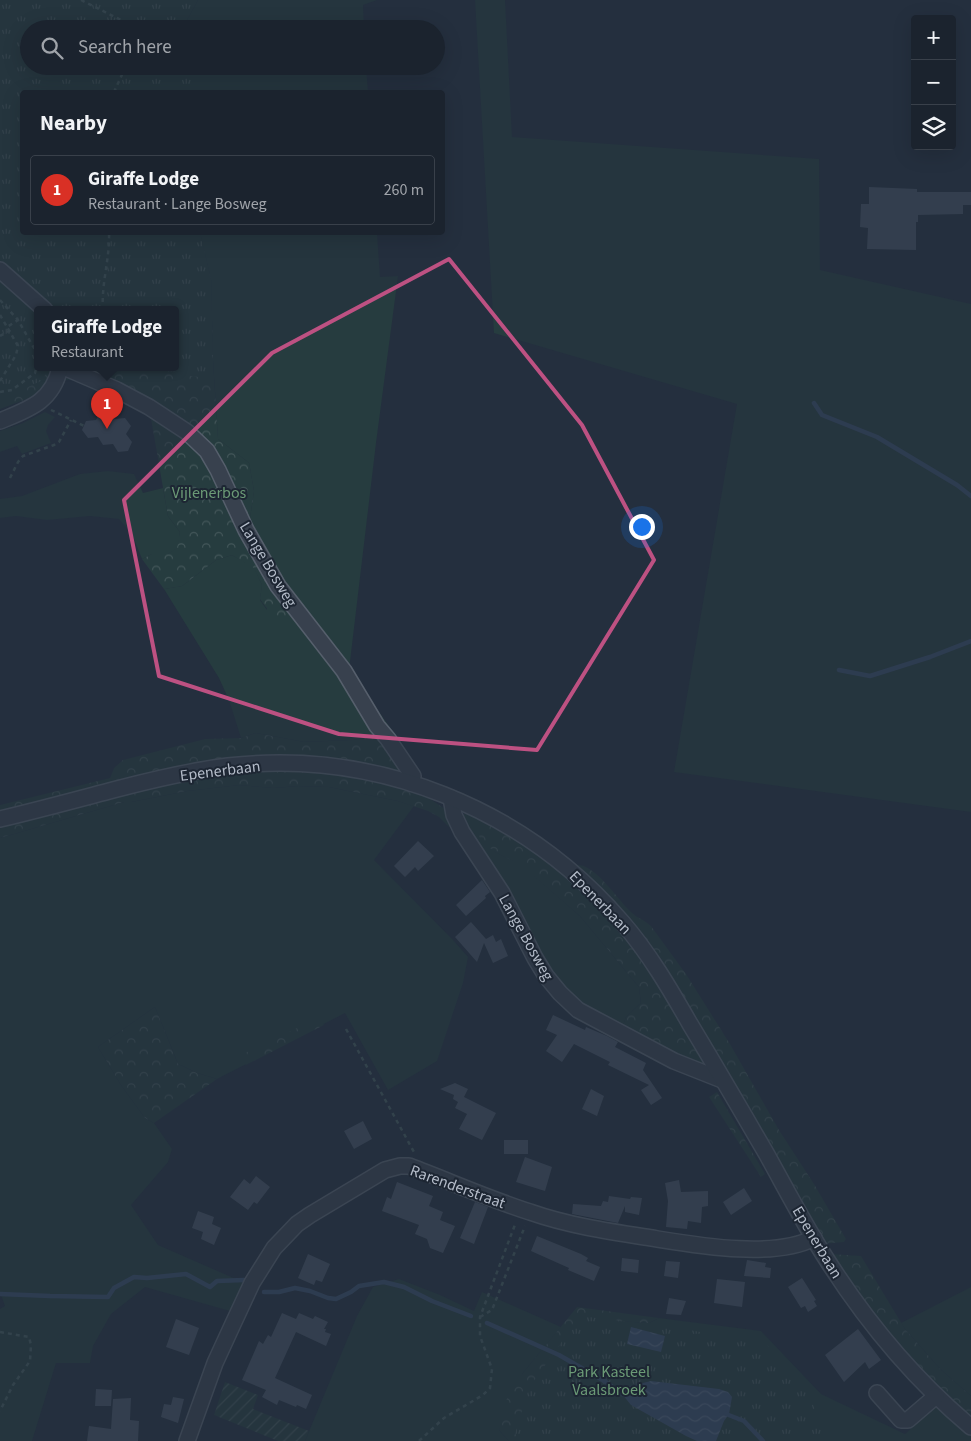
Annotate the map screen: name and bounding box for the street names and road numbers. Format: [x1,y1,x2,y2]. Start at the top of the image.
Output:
street label: Lange Bosweg [234,518,302,611]
street label: Epenerbaan [179,755,262,787]
street label: Epenerbaan [564,866,636,939]
street label: Lange Bosweg [493,890,559,985]
street label: Rarenderstraat [407,1160,509,1215]
street label: Epenerbaan [787,1202,847,1283]

